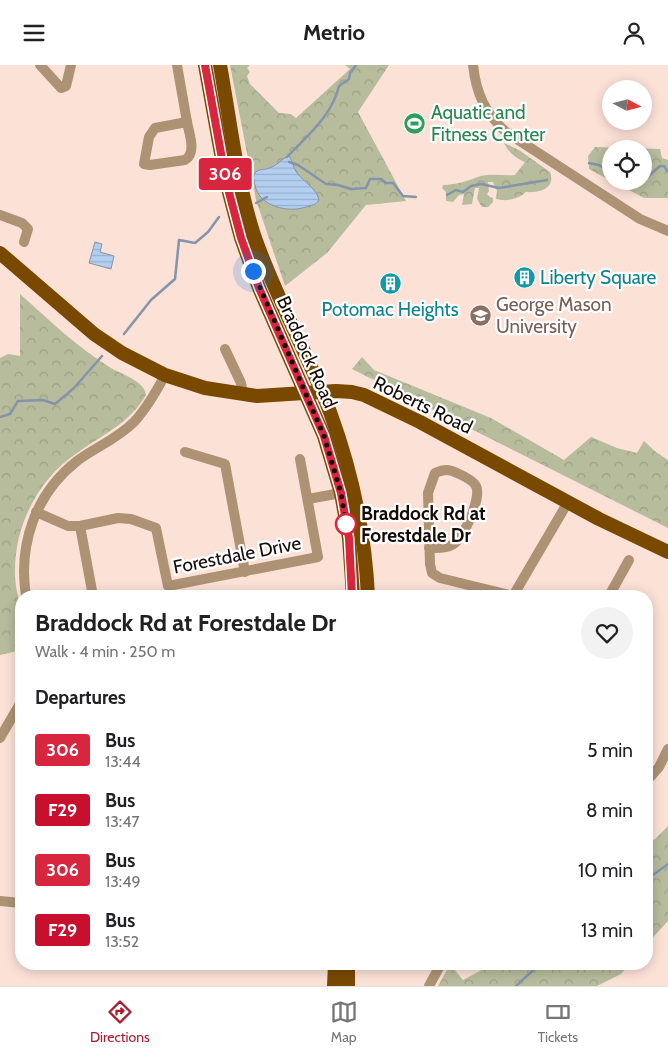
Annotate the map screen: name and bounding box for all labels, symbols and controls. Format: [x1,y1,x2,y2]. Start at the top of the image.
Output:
icon: menu [20,19,48,47]
text: Metrio [303,19,365,46]
icon: person [620,19,648,47]
north arrow [602,80,652,130]
map controls [602,80,652,190]
place label: Aquatic and Fitness Center [431,101,545,146]
sports icon: Aquatic and Fitness Center [403,111,427,135]
button: locate [602,140,652,190]
line badge: 306 [196,158,254,190]
text: 306 [209,163,241,185]
your location [241,259,266,284]
building icon: Liberty Square [512,265,536,289]
place label: Liberty Square [540,266,657,289]
building icon: Potomac Heights [378,271,402,295]
street label: Braddock Road [272,292,342,412]
place label: George Mason University [496,293,612,338]
place label: Potomac Heights [321,298,459,321]
school or university icon: George Mason University [468,303,492,327]
street label: Roberts Road [370,371,476,439]
place label: Braddock Rd at Forestdale Dr [361,502,486,547]
marker: Braddock Rd at Forestdale Dr [335,513,357,535]
street label: Forestdale Drive [171,531,303,579]
button: heart [581,607,633,659]
text: Braddock Rd at Forestdale Dr [35,608,336,637]
text: Walk · 4 min · 250 m [35,642,175,661]
text: Departures [35,686,126,709]
text: Bus [105,729,135,752]
text: 306 [46,739,79,761]
text: 5 min [587,739,633,762]
text: 13:44 [105,752,141,771]
text: Bus [105,789,135,812]
text: F29 [48,799,77,821]
text: 8 min [586,799,633,822]
text: 13:47 [105,812,140,831]
text: Bus [105,849,135,872]
text: 306 [46,859,79,881]
text: 10 min [578,859,633,882]
text: 13:49 [105,872,141,891]
text: Bus [105,909,135,932]
text: F29 [48,919,77,941]
text: 13 min [581,919,633,942]
text: 13:52 [105,932,139,951]
tab: Directions [90,998,150,1046]
tab: Map [330,998,358,1046]
tab: Tickets [538,998,578,1046]

